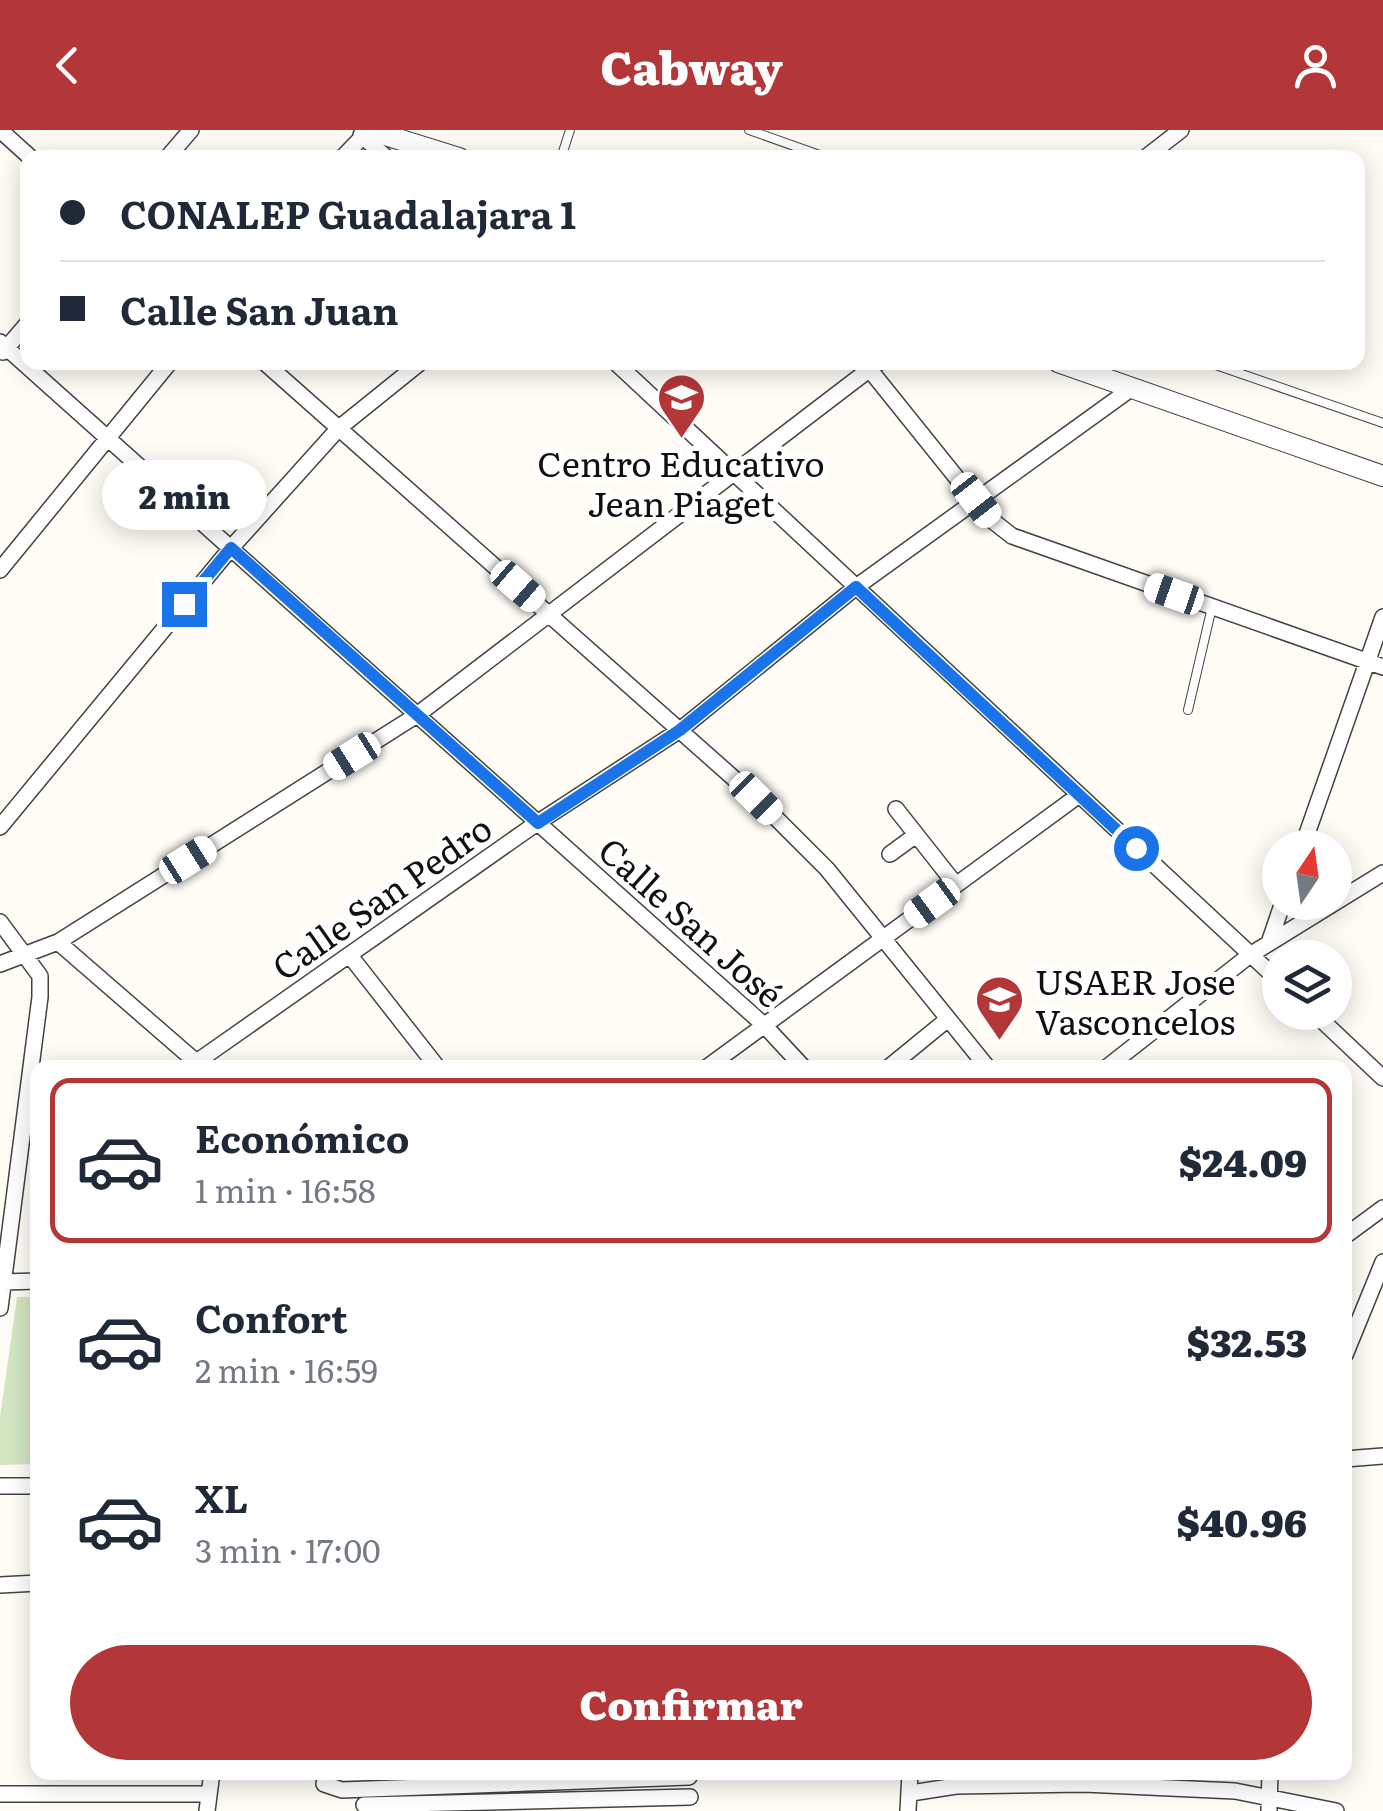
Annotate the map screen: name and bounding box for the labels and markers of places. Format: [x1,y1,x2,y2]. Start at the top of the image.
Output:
school or university icon: Centro Educativo Jean Piaget [655,372,707,440]
place label: Centro Educativo Jean Piaget [537,436,825,528]
place label: USAER Jose Vasconcelos [1035,954,1236,1046]
school or university icon: USAER Jose Vasconcelos [974,974,1026,1042]

